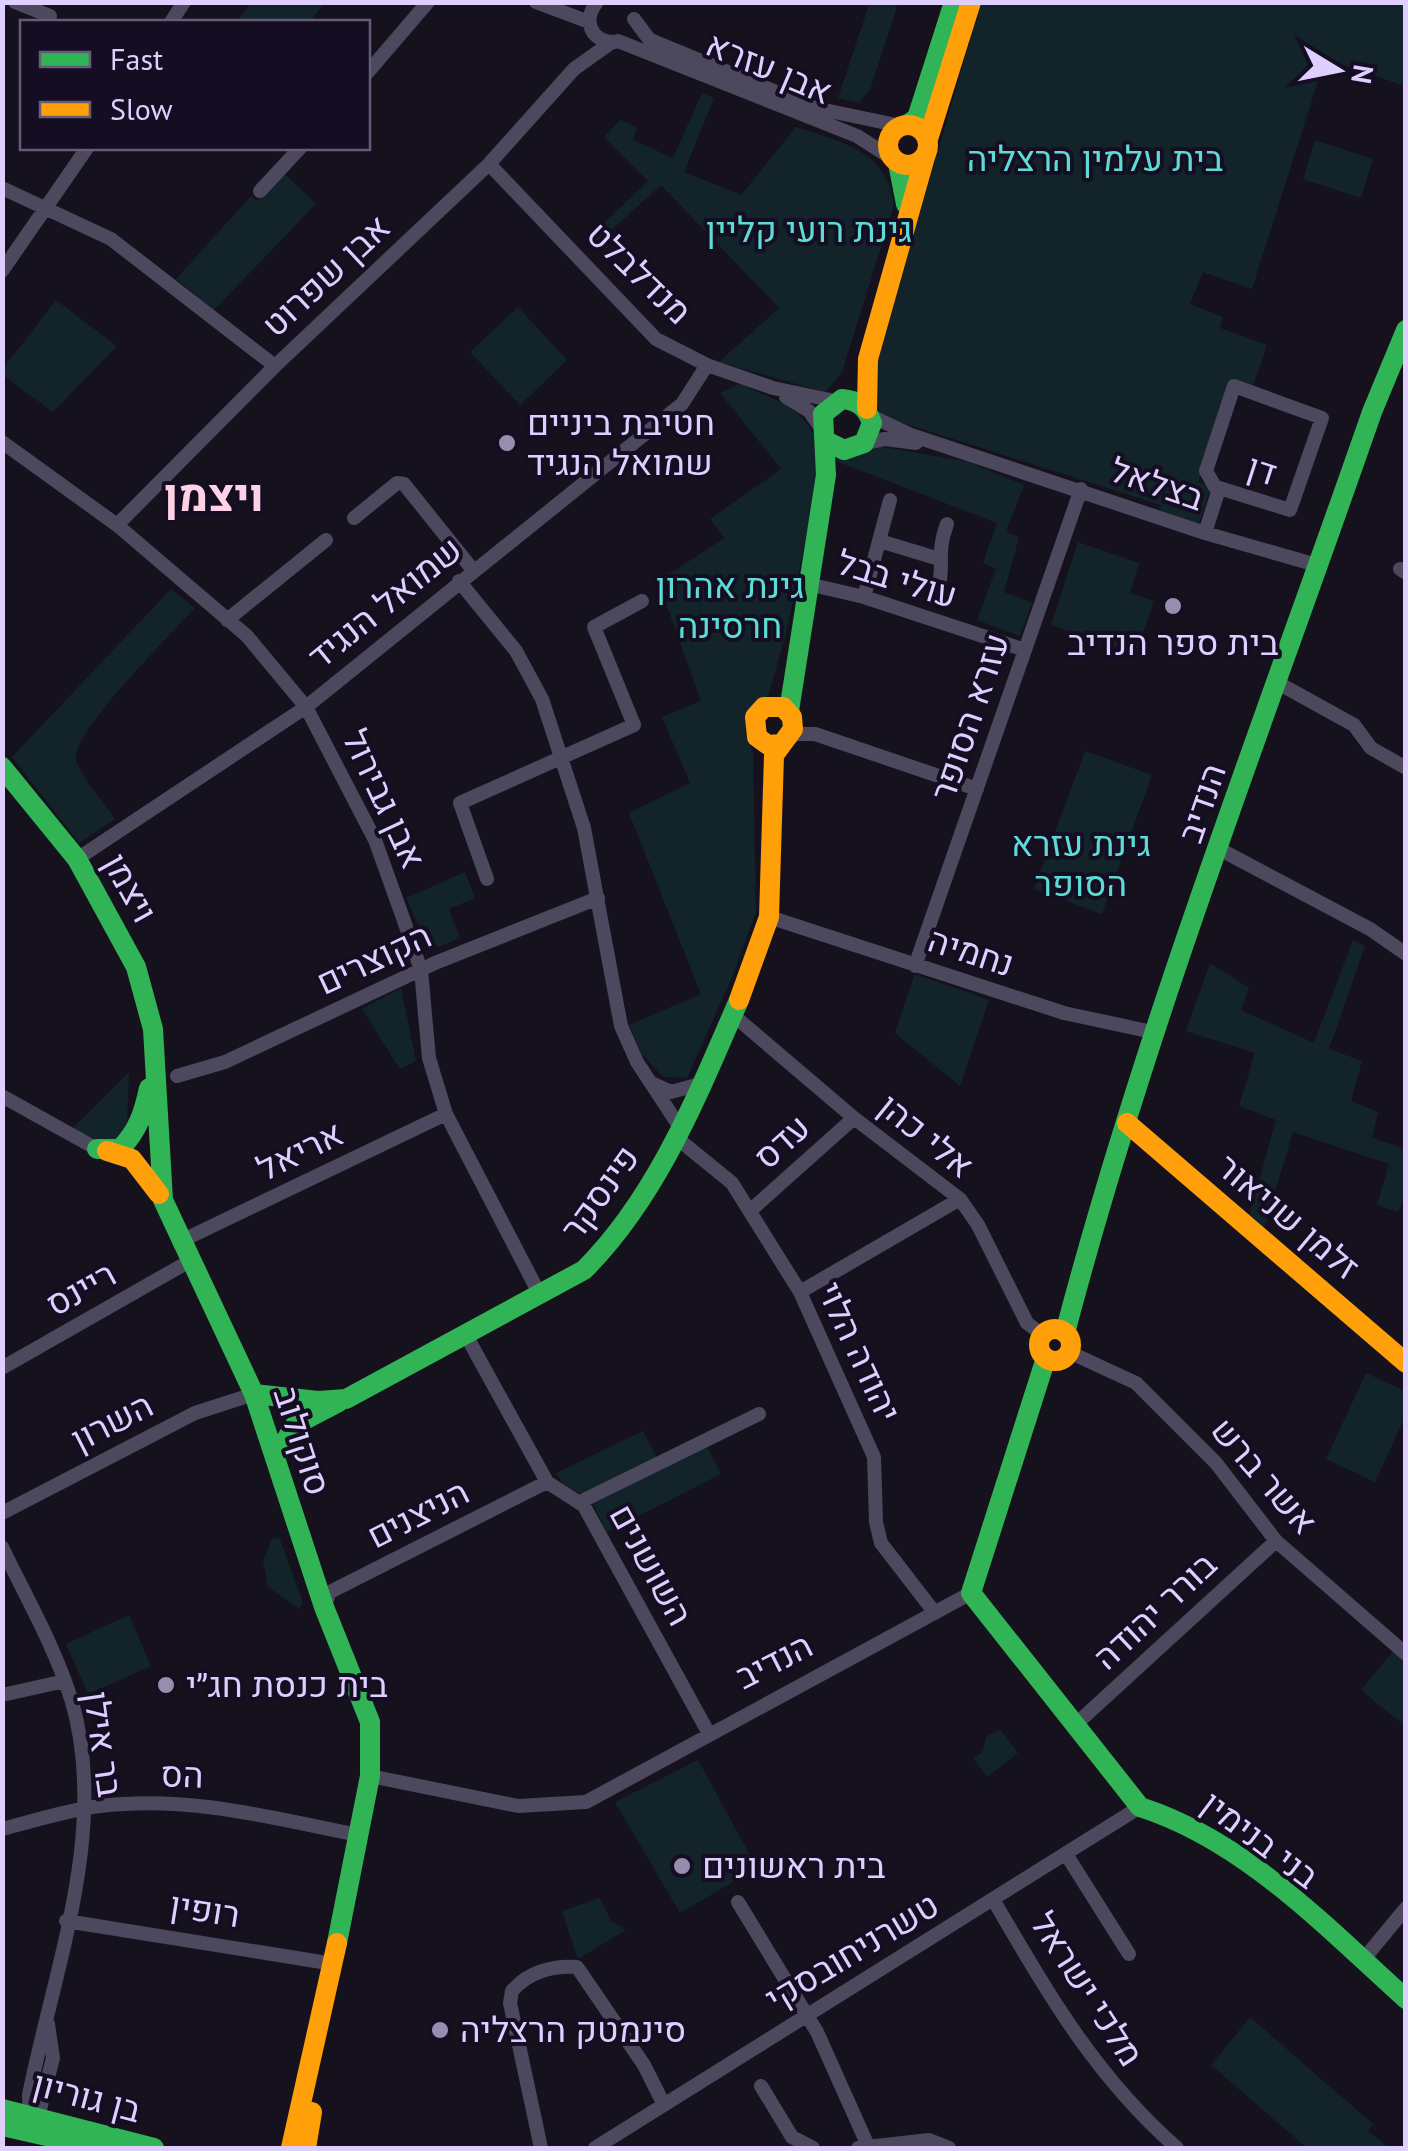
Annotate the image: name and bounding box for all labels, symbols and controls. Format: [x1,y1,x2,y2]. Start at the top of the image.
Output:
legend [20,20,370,150]
street label: אבן עזרא [699,20,839,114]
north arrow [1288,20,1388,120]
text: Fast [110,39,163,78]
text: N [1343,62,1383,87]
text: Slow [110,89,173,128]
park label: בית עלמין הרצליה [967,135,1223,181]
street label: אבן שפרוט [251,204,399,346]
park label: גינת רועי קליין [706,206,912,252]
street label: מנדלבלט [577,211,702,334]
place label: חטיבת ביניים שמואל הנגיד [527,399,715,485]
marker: חטיבת ביניים שמואל הנגיד [496,432,518,454]
street label: דן [1242,443,1283,495]
street label: בצלאל [1104,446,1210,520]
district label: ויצמן [164,465,264,523]
street label: שמואל הנגיד [298,526,471,679]
street label: עולי בבל [832,538,963,618]
park label: גינת אהרון חרסינה [656,562,804,648]
marker: בית ספר הנדיב [1162,595,1184,617]
place label: בית ספר הנדיב [1067,619,1279,665]
street label: עזרא הסופר [919,627,1019,806]
street label: אבן גבירול [333,722,437,876]
street label: הנדיב [1166,757,1236,848]
park label: גינת עזרא הסופר [1011,820,1151,906]
street label: ויצמן [93,845,169,930]
street label: הקוצרים [309,912,438,1005]
street label: נחמיה [923,916,1020,986]
street label: אלי כהן [869,1083,984,1188]
street label: עדס [743,1104,819,1179]
street label: אריאל [249,1110,350,1191]
street label: פינסקר [549,1136,649,1249]
street label: זלמן שניאור [1208,1143,1370,1289]
street label: ריינס [37,1250,124,1326]
street label: יהודה הלוי [808,1274,912,1429]
street label: השרון [63,1381,160,1461]
street label: סוקולוב [264,1381,342,1501]
street label: אשר ברש [1201,1407,1328,1543]
street label: הניצנים [359,1468,476,1558]
street label: השושנים [600,1496,704,1633]
street label: בורר יהודה [1083,1541,1226,1679]
street label: הנדיב [727,1621,820,1699]
place label: בית כנסת חג״י [186,1661,388,1707]
marker: בית כנסת חג״י [155,1674,177,1696]
street label: בר אילן [74,1688,134,1800]
street label: הס [160,1750,204,1798]
street label: בני בנימין [1193,1780,1329,1898]
place label: בית ראשונים [702,1842,885,1888]
marker: בית ראשונים [671,1855,693,1877]
street label: רופין [167,1881,243,1937]
street label: טשרניחובסקי [756,1881,947,2021]
street label: מלכי ישראל [1021,1903,1155,2074]
place label: סינמטק הרצליה [460,2006,686,2052]
marker: סינמטק הרצליה [429,2019,451,2041]
street label: בן גוריון [28,2060,146,2132]

